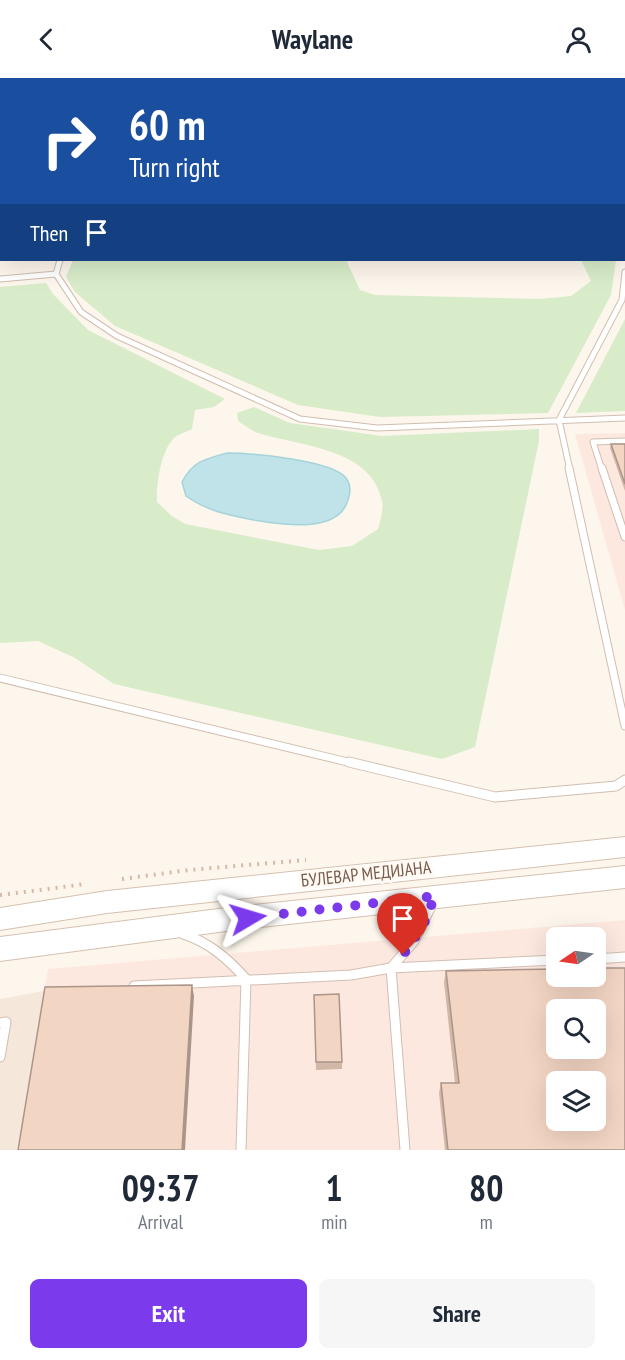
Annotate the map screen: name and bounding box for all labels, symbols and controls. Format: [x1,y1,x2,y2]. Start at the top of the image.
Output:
text: Waylane [272,22,353,56]
icon: back [30,23,63,56]
icon: person [562,23,595,56]
text: 60 m [129,97,206,152]
icon: right [30,102,108,180]
text: Turn right [129,150,220,184]
icon: arrive [80,216,113,249]
text: Then [30,219,68,247]
street label: БУЛЕВАР МЕДИЈАНА [300,855,433,892]
position arrow [216,886,280,950]
pin [377,893,428,955]
icon: arrive [386,902,419,935]
north arrow [546,927,606,987]
map controls [546,927,606,1131]
button: search [546,999,606,1059]
button: layers [546,1071,606,1131]
text: 09:37 [122,1164,200,1211]
text: 1 [326,1164,343,1211]
text: 80 [469,1164,503,1211]
text: Arrival [138,1209,183,1235]
text: min [321,1209,347,1235]
text: m [480,1209,493,1235]
button: Exit [30,1279,307,1348]
button: Share [319,1279,595,1348]

